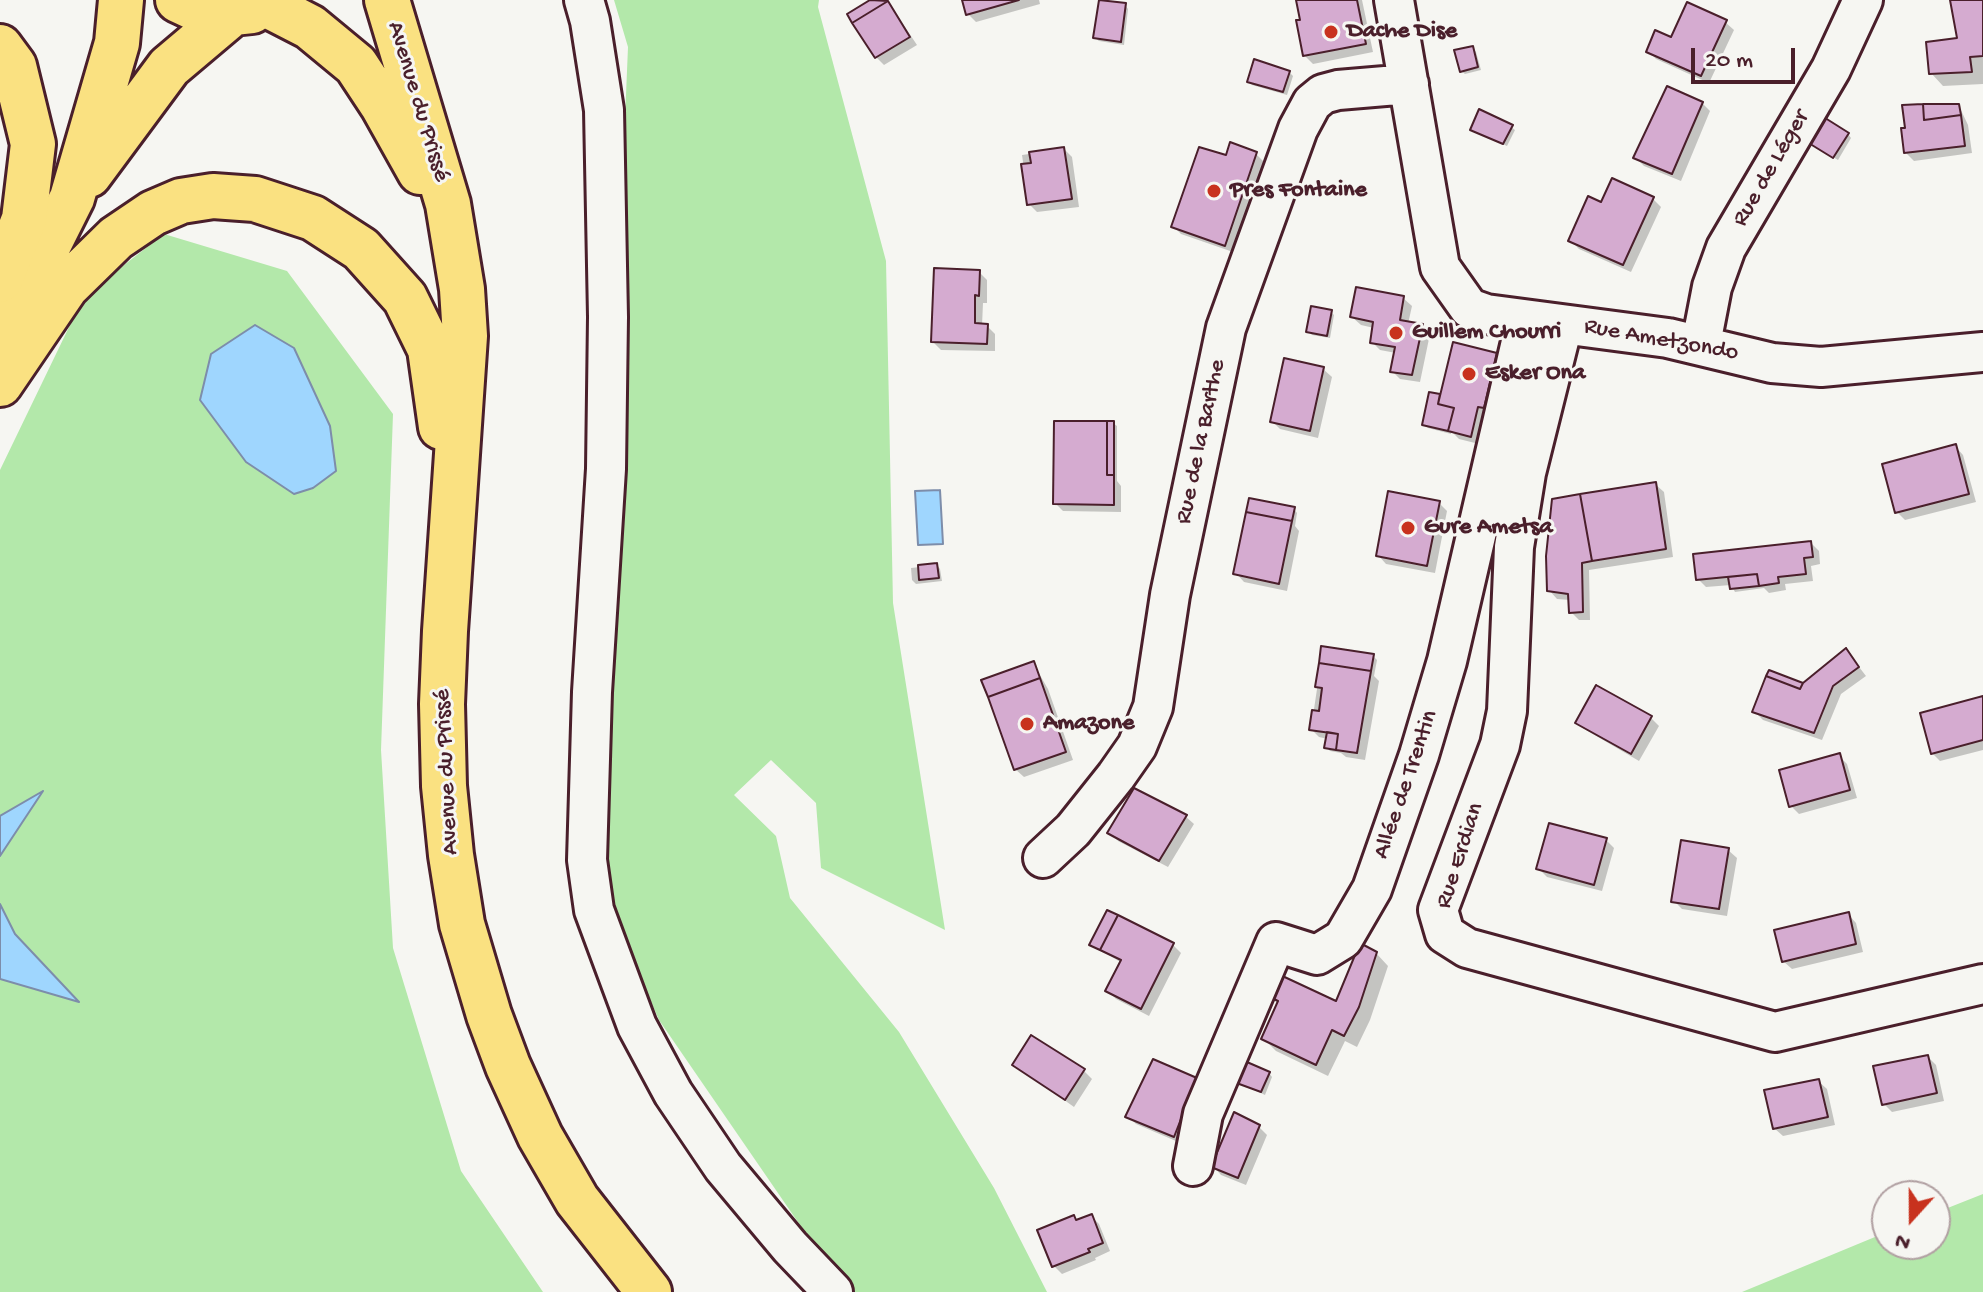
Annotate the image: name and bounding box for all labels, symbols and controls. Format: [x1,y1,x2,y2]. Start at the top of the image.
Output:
street label: Avenue du Prissé [379,18,455,186]
place label: Dache Dise [1347,18,1457,46]
marker: Dache Dise [1322,23,1340,41]
scale bar [1695,32,1799,82]
text: 20 m [1705,47,1753,76]
street label: Rue de Léger [1727,106,1817,232]
place label: Pres Fontaine [1230,177,1367,205]
marker: Pres Fontaine [1205,182,1223,200]
street label: Rue Ametzondo [1582,313,1740,369]
place label: Guillem Chourri [1412,319,1561,347]
marker: Guillem Chourri [1387,324,1405,342]
street label: Rue de la Barthe [1171,357,1233,527]
place label: Esker Ona [1485,360,1585,388]
marker: Esker Ona [1460,365,1478,383]
place label: Gure Ametsa [1424,514,1553,542]
marker: Gure Ametsa [1399,519,1417,537]
street label: Avenue du Prissé [429,688,467,856]
street label: Allée de Trentin [1368,707,1446,863]
place label: Amazone [1043,710,1134,738]
marker: Amazone [1018,715,1036,733]
street label: Rue Erdian [1430,800,1492,912]
north arrow [1871,1180,1951,1260]
text: N [1892,1226,1914,1255]

